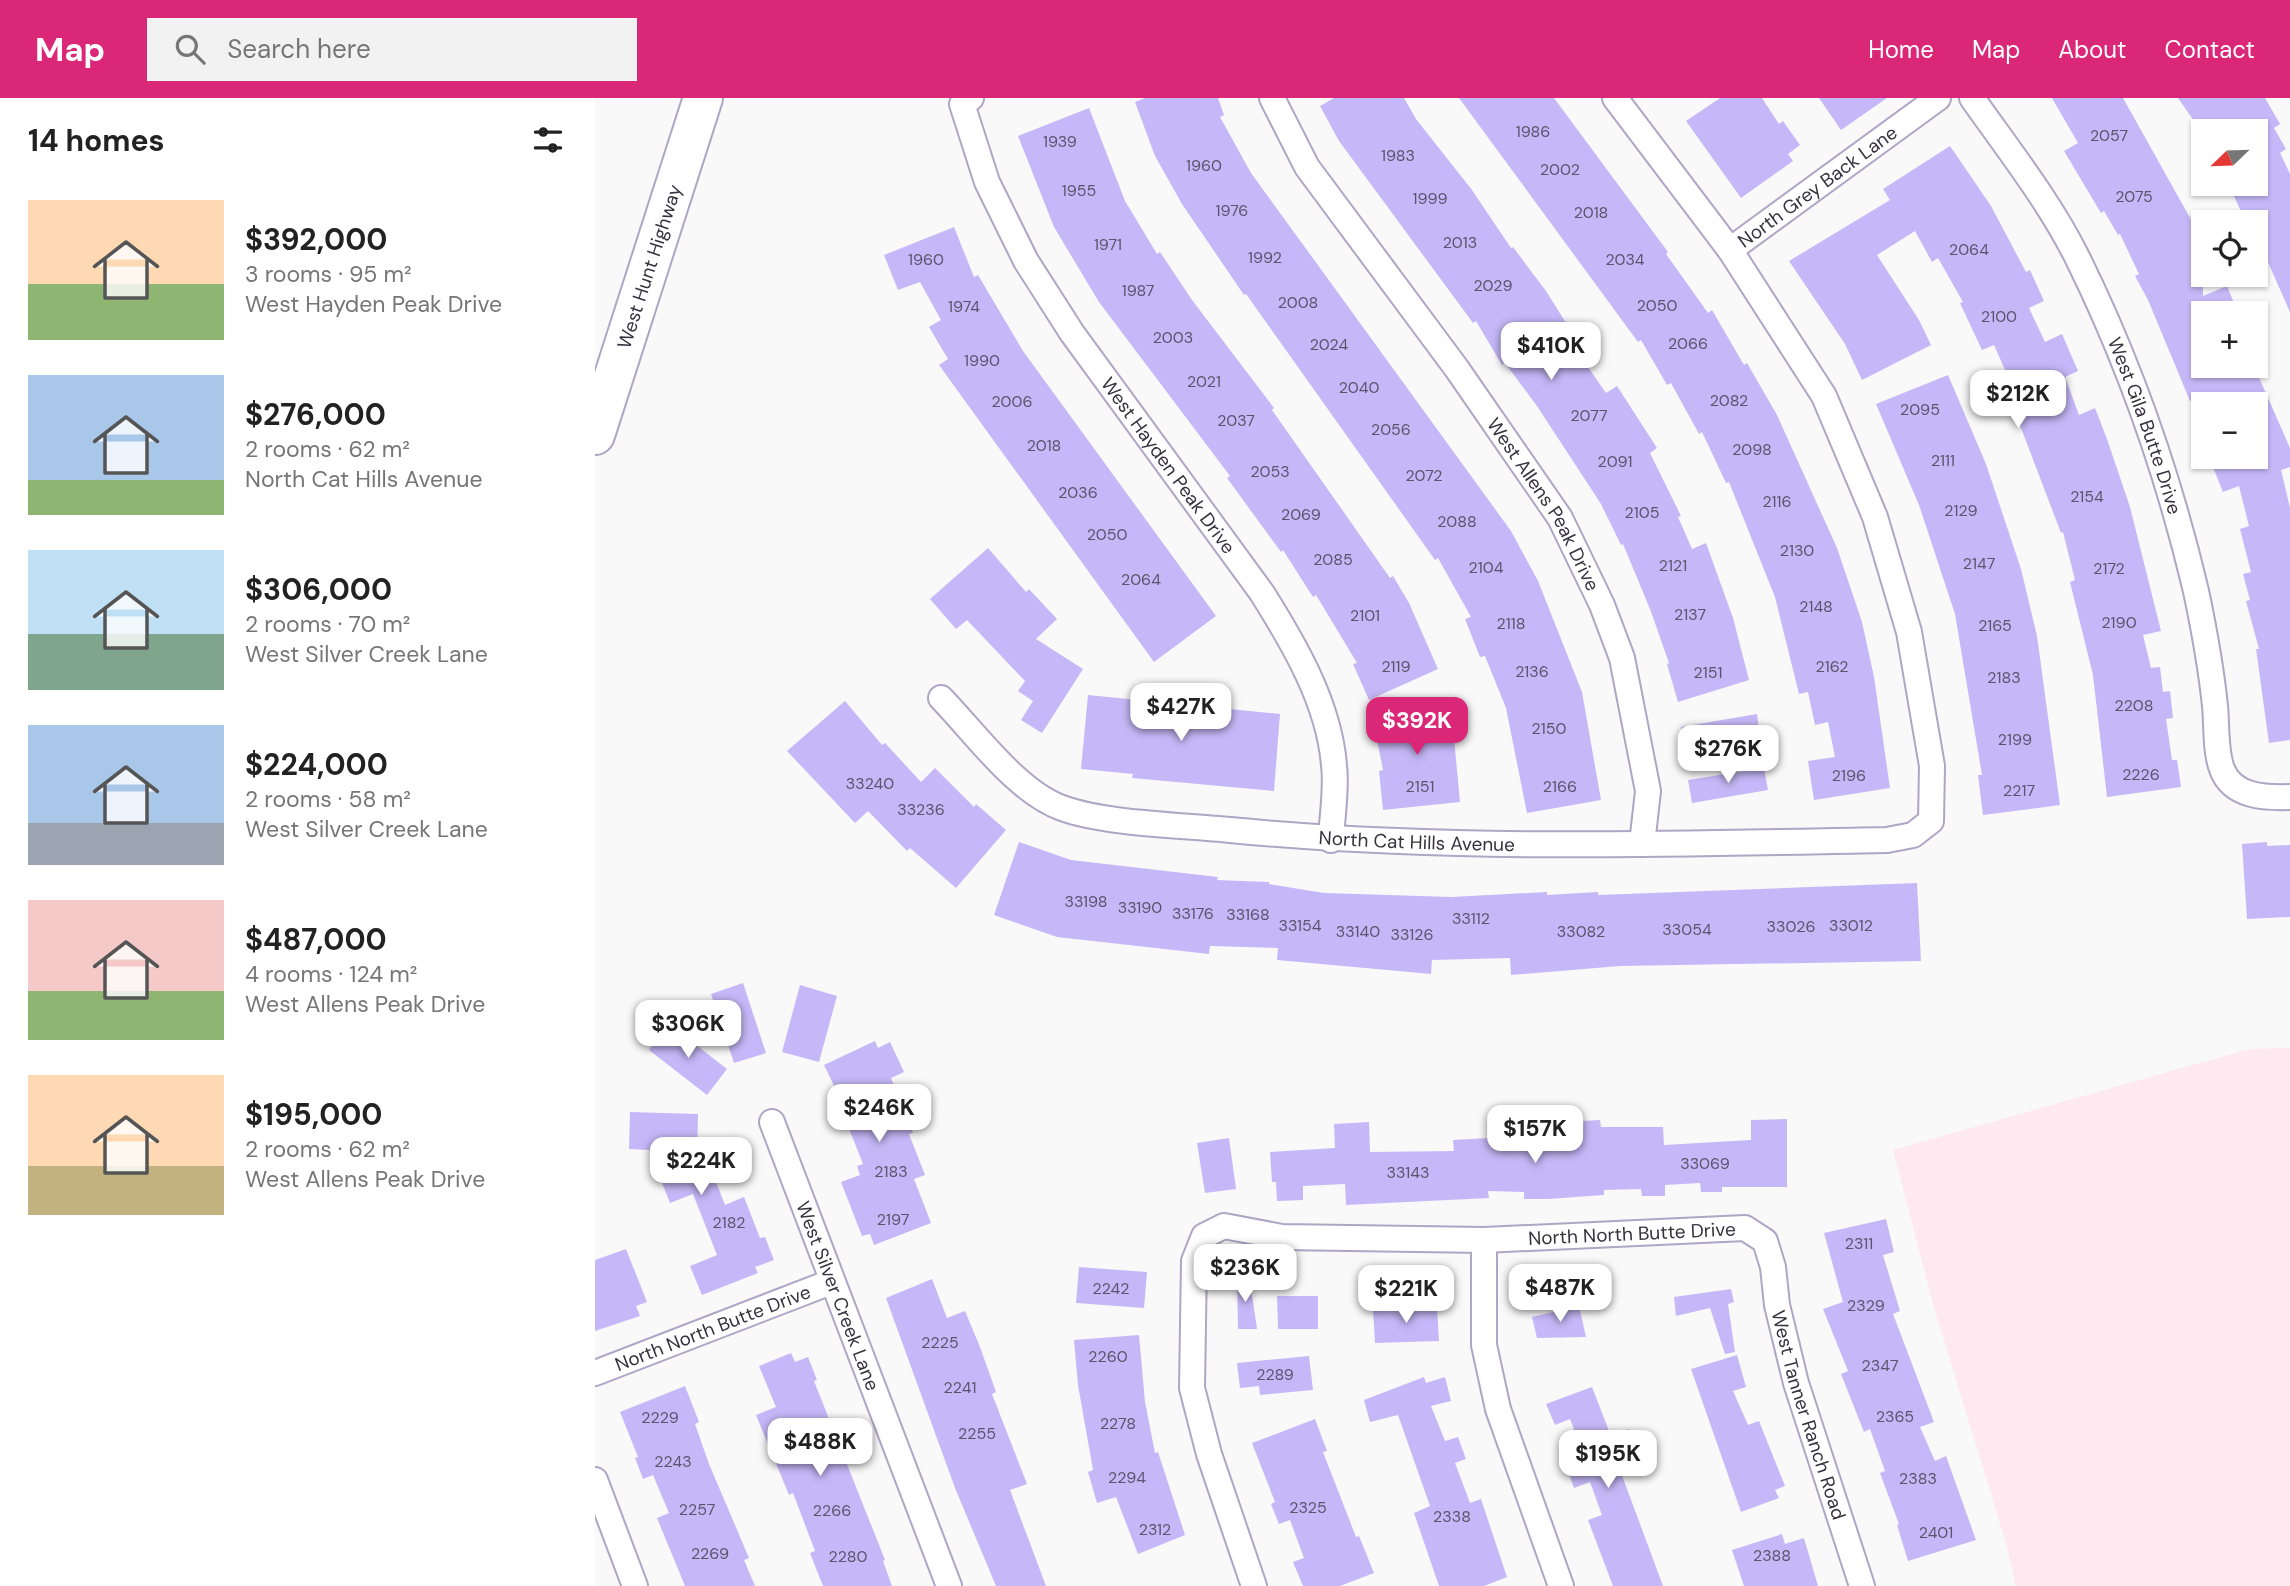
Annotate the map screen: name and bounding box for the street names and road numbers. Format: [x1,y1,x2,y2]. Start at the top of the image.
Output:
street label: North Grey Back Lane [1733,120,1902,253]
street label: West Hunt Highway [611,181,687,352]
street label: West Gila Butte Drive [2102,333,2188,517]
street label: West Hayden Peak Drive [1096,372,1241,558]
street label: West Allens Peak Drive [1482,413,1606,595]
street label: North Cat Hills Avenue [1318,825,1515,857]
street label: West Silver Creek Lane [791,1198,886,1394]
street label: North North Butte Drive [1528,1216,1736,1250]
street label: North North Butte Drive [611,1279,814,1377]
street label: West Tanner Ranch Road [1766,1308,1852,1523]

